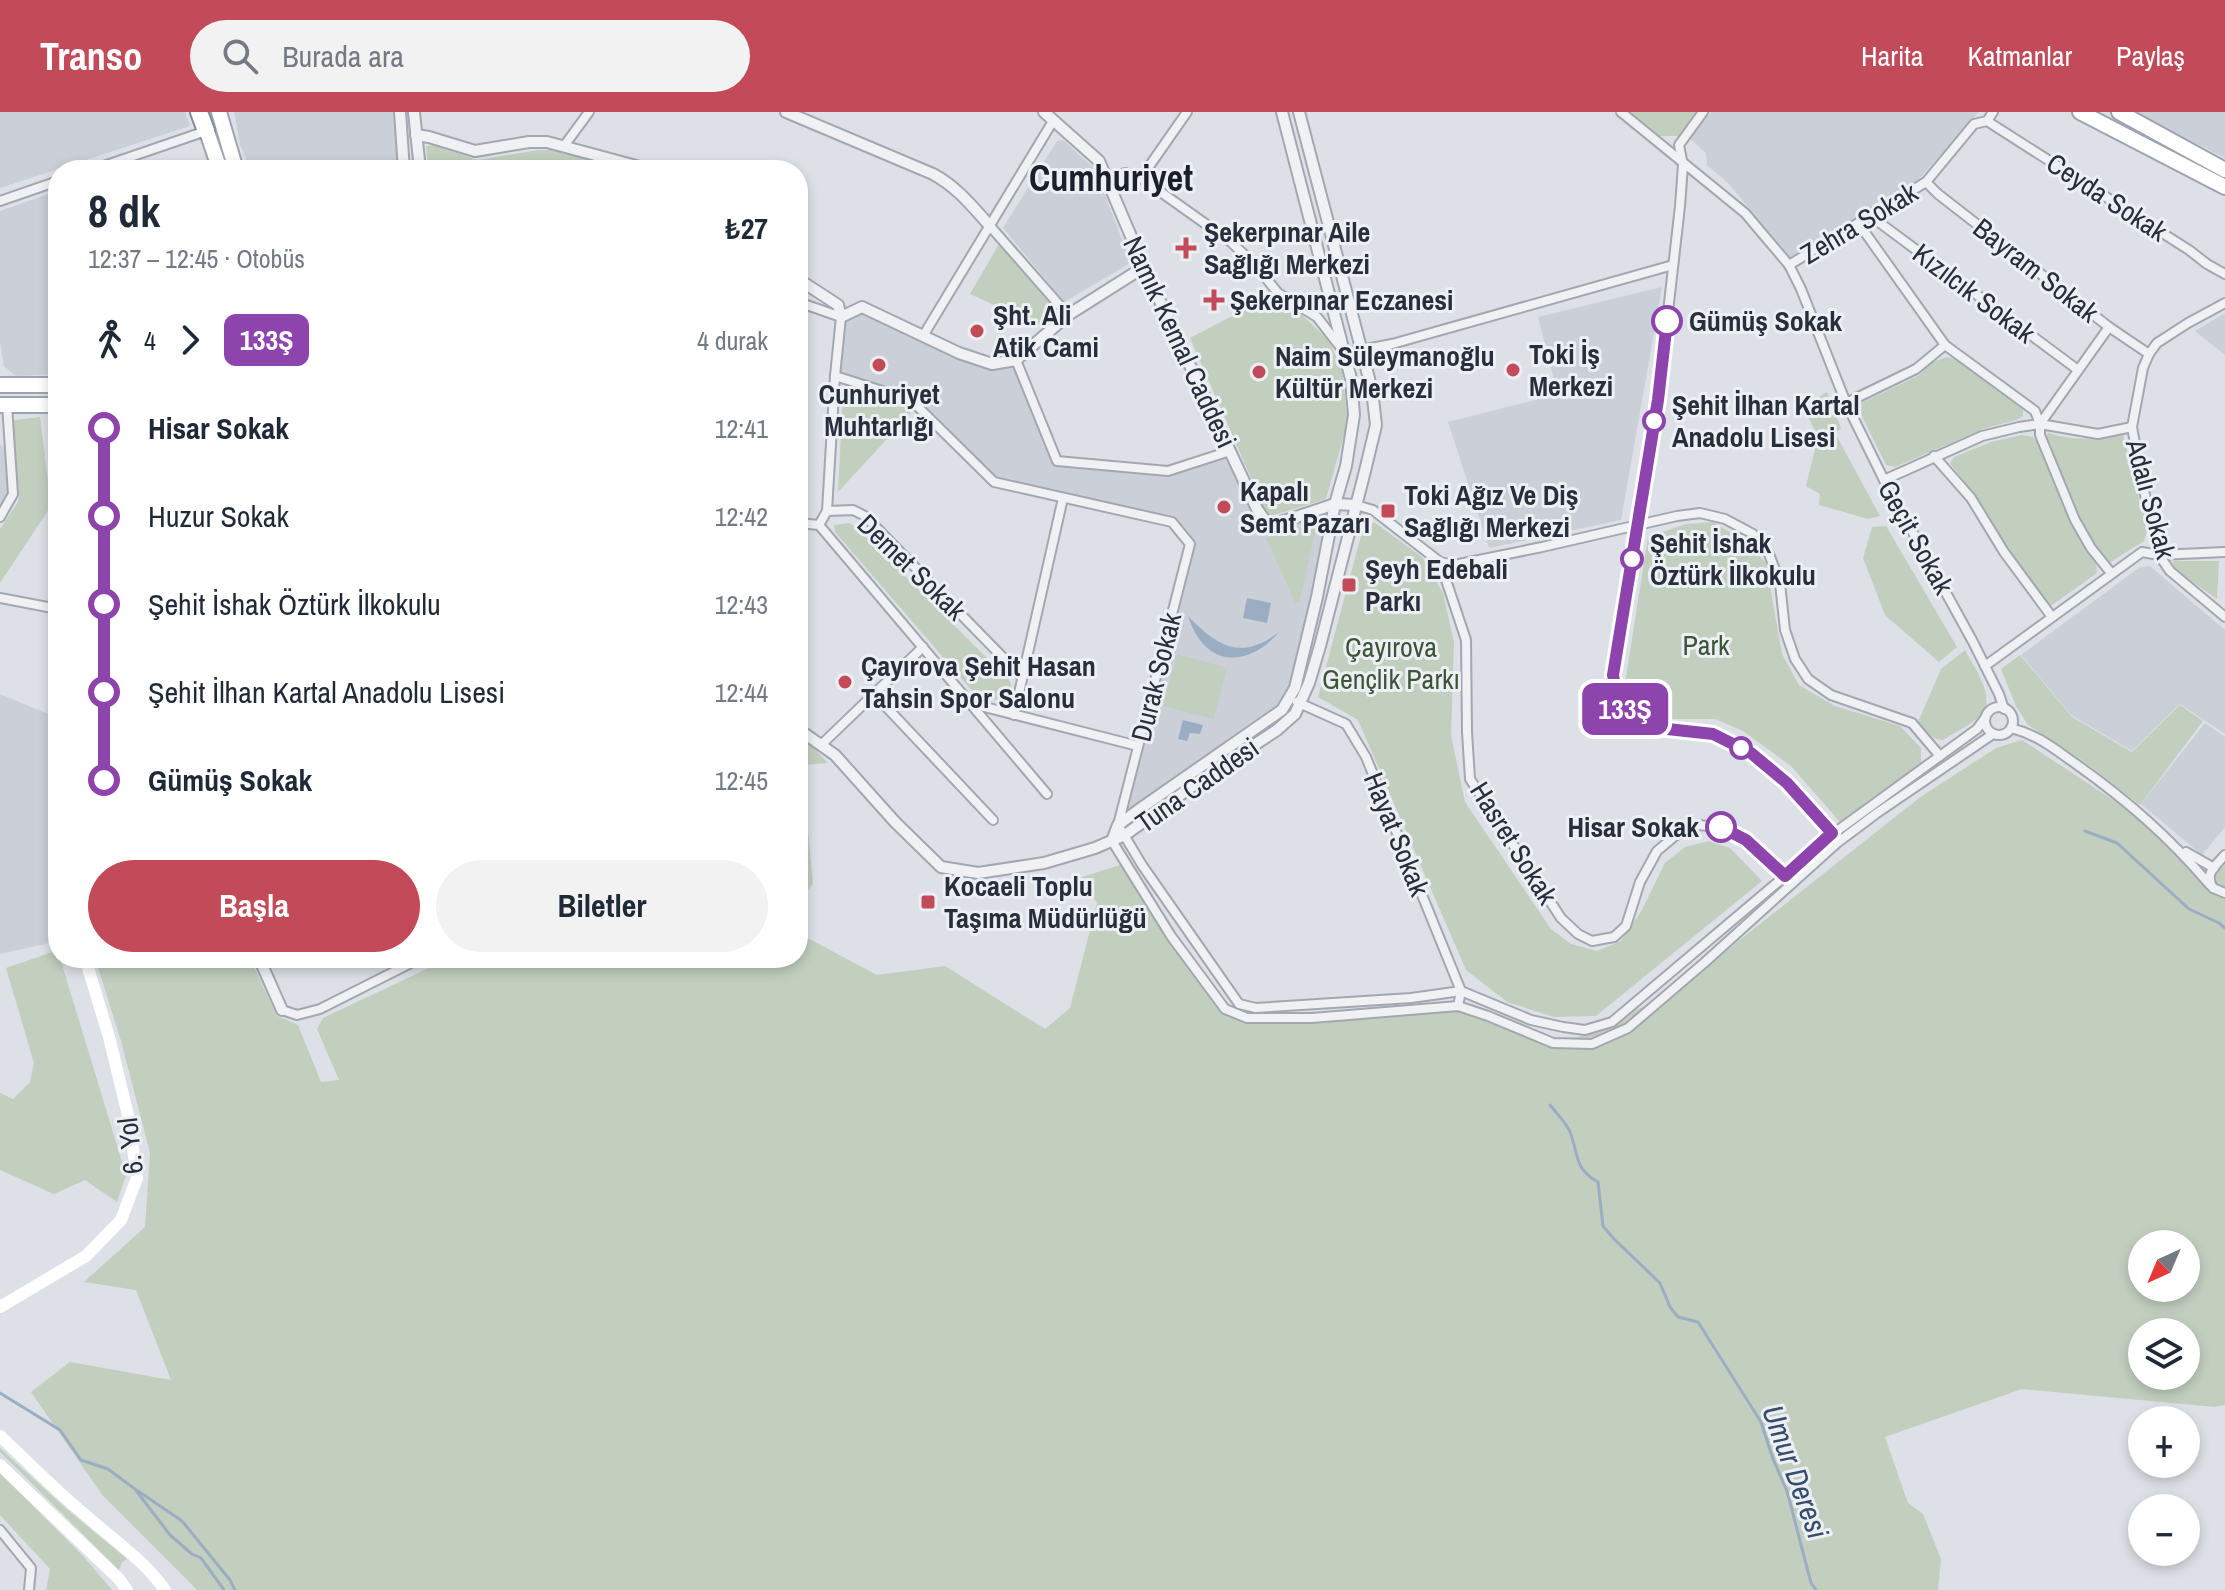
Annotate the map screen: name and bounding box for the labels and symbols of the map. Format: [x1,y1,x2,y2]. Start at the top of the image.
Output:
street label: Ceyda Sokak [2039,144,2175,250]
district label: Cumhuriyet [1029,154,1193,202]
street label: Zehra Sokak [1793,173,1925,273]
street label: Bayram Sokak [1965,209,2107,331]
place label: Şekerpınar Aile Sağlığı Merkezi [1204,213,1370,283]
street label: Namık Kemal Caddesi [1114,230,1246,454]
street label: Kızılcık Sokak [1905,234,2043,352]
marker: Şekerpınar Aile Sağlığı Merkezi [1175,237,1197,259]
place label: Şekerpınar Eczanesi [1230,281,1453,319]
marker: Şekerpınar Eczanesi [1205,291,1223,309]
place label: Şht. Ali Atik Cami [993,296,1099,366]
place label: Gümüş Sokak [1689,302,1842,340]
marker: Gümüş Sokak [1652,306,1682,336]
marker: Şht. Ali Atik Cami [968,322,986,340]
place label: Toki İş Merkezi [1529,335,1613,405]
place label: Naim Süleymanoğlu Kültür Merkezi [1275,337,1494,407]
marker: Cunhuriyet Muhtarlığı [870,356,888,374]
marker: Toki İş Merkezi [1504,361,1522,379]
marker: Naim Süleymanoğlu Kültür Merkezi [1250,363,1268,381]
place label: Cunhuriyet Muhtarlığı [818,375,940,445]
place label: Şehit İlhan Kartal Anadolu Lisesi [1672,386,1860,456]
marker: Şehit İlhan Kartal Anadolu Lisesi [1643,410,1665,432]
street label: Adalı Sokak [2117,434,2185,564]
place label: Kapalı Semt Pazarı [1240,472,1370,542]
street label: Geçit Sokak [1869,473,1963,601]
place label: Toki Ağız Ve Diş Sağlığı Merkezi [1404,476,1578,546]
marker: Kapalı Semt Pazarı [1215,498,1233,516]
marker: Toki Ağız Ve Diş Sağlığı Merkezi [1379,502,1397,520]
street label: Demet Sokak [849,505,975,629]
place label: Şehit İshak Öztürk İlkokulu [1650,524,1816,594]
marker: Şehit İshak Öztürk İlkokulu [1621,548,1643,570]
place label: Şeyh Edebali Parkı [1365,550,1508,620]
marker: Şeyh Edebali Parkı [1340,576,1358,594]
street label: Durak Sokak [1122,608,1190,745]
park label: Park [1682,626,1730,664]
park label: Çayırova Gençlik Parkı [1322,628,1460,698]
place label: Çayırova Şehit Hasan Tahsin Spor Salonu [861,647,1096,717]
marker: Çayırova Şehit Hasan Tahsin Spor Salonu [836,673,854,691]
line badge: 133Ş [1569,683,1681,735]
street label: Tuna Caddesi [1128,729,1266,841]
unlabelled marker [1730,737,1752,759]
street label: Hayat Sokak [1355,767,1439,902]
street label: Hasret Sokak [1461,774,1567,912]
place label: Hisar Sokak [1568,808,1699,846]
marker: Hisar Sokak [1706,812,1736,842]
place label: Kocaeli Toplu Taşıma Müdürlüğü [944,867,1146,937]
marker: Kocaeli Toplu Taşıma Müdürlüğü [919,893,937,911]
street label: 6. Yol [108,1116,152,1176]
north arrow [2128,1230,2200,1302]
water label: Umur Deresi [1753,1399,1839,1544]

